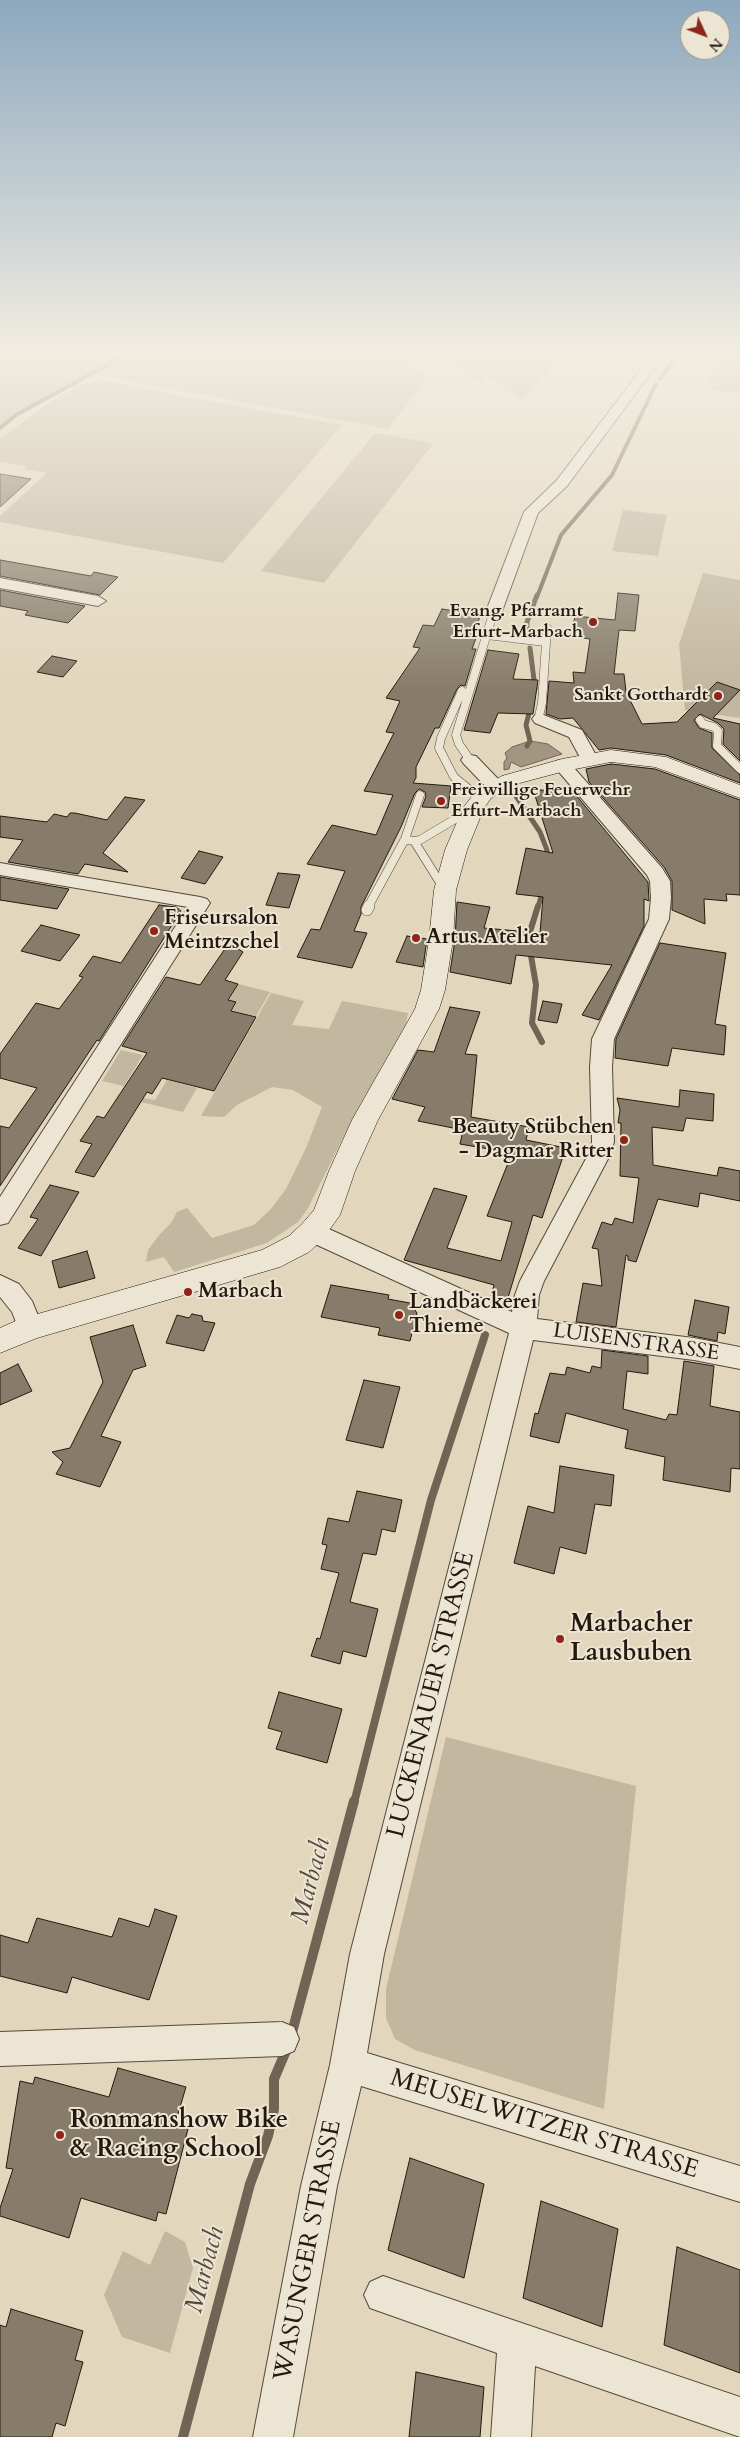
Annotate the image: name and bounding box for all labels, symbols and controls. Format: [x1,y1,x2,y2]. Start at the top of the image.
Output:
north arrow [680,10,730,60]
text: N [705,34,727,56]
place label: Evang. Pfarramt Erfurt-Marbach [449,601,583,644]
marker: Evang. Pfarramt Erfurt-Marbach [587,616,599,628]
place label: Sankt Gotthardt [574,685,708,707]
marker: Sankt Gotthardt [712,690,724,702]
place label: Freiwillige Feuerwehr Erfurt-Marbach [451,780,630,822]
marker: Freiwillige Feuerwehr Erfurt-Marbach [435,795,447,807]
place label: Friseursalon Meintzschel [164,906,279,956]
marker: Friseursalon Meintzschel [148,925,160,937]
place label: Artus.Atelier [426,925,547,951]
marker: Artus.Atelier [410,932,422,944]
place label: Beauty Stübchen - Dagmar Ritter [452,1115,614,1165]
marker: Beauty Stübchen - Dagmar Ritter [618,1134,630,1146]
place label: Marbach [198,1279,283,1305]
marker: Marbach [182,1286,194,1298]
place label: Landbäckerei Thieme [409,1290,537,1340]
marker: Landbäckerei Thieme [393,1309,405,1321]
street label: LUISENSTRASSE [551,1319,721,1367]
street label: LUCKENAUER STRASSE [382,1549,482,1841]
place label: Marbacher Lausbuben [570,1610,693,1669]
marker: Marbacher Lausbuben [554,1633,566,1645]
water label: Marbach [286,1834,338,1928]
street label: MEUSELWITZER STRASSE [386,2064,702,2186]
place label: Ronmanshow Bike & Racing School [70,2106,288,2165]
street label: WASUNGER STRASSE [269,2118,349,2384]
marker: Ronmanshow Bike & Racing School [54,2129,66,2141]
water label: Marbach [180,2223,232,2317]

